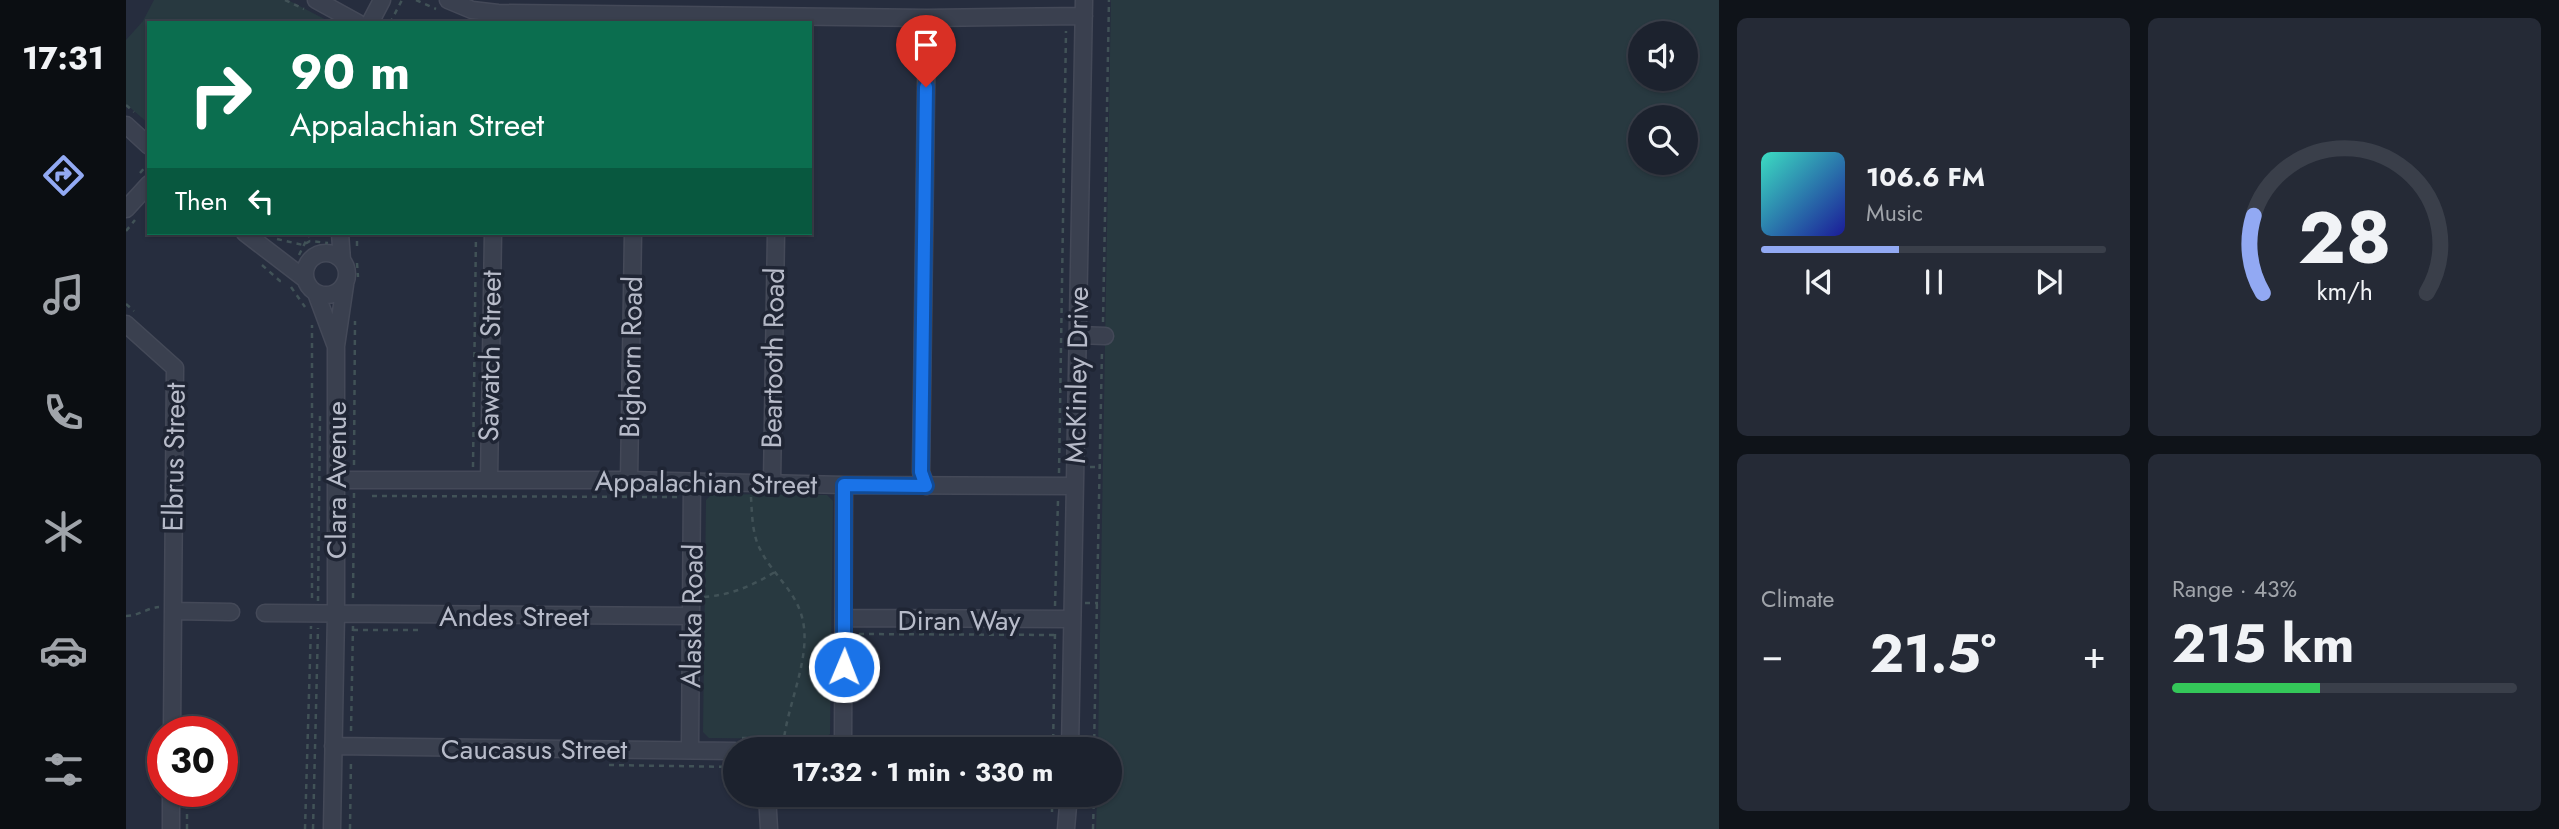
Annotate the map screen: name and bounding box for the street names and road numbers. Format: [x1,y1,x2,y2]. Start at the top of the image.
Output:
street label: Beartooth Road [751,267,795,449]
street label: Sawatch Street [468,270,512,442]
street label: Bighorn Road [609,276,653,438]
street label: McKinley Drive [1055,286,1099,464]
street label: Elbrus Street [152,382,196,532]
street label: Clara Avenue [316,401,357,559]
street label: Appalachian Street [594,461,818,505]
street label: Alaska Road [670,544,714,688]
street label: Andes Street [439,596,589,637]
street label: Diran Way [897,600,1021,641]
street label: Caucasus Street [441,729,628,770]

